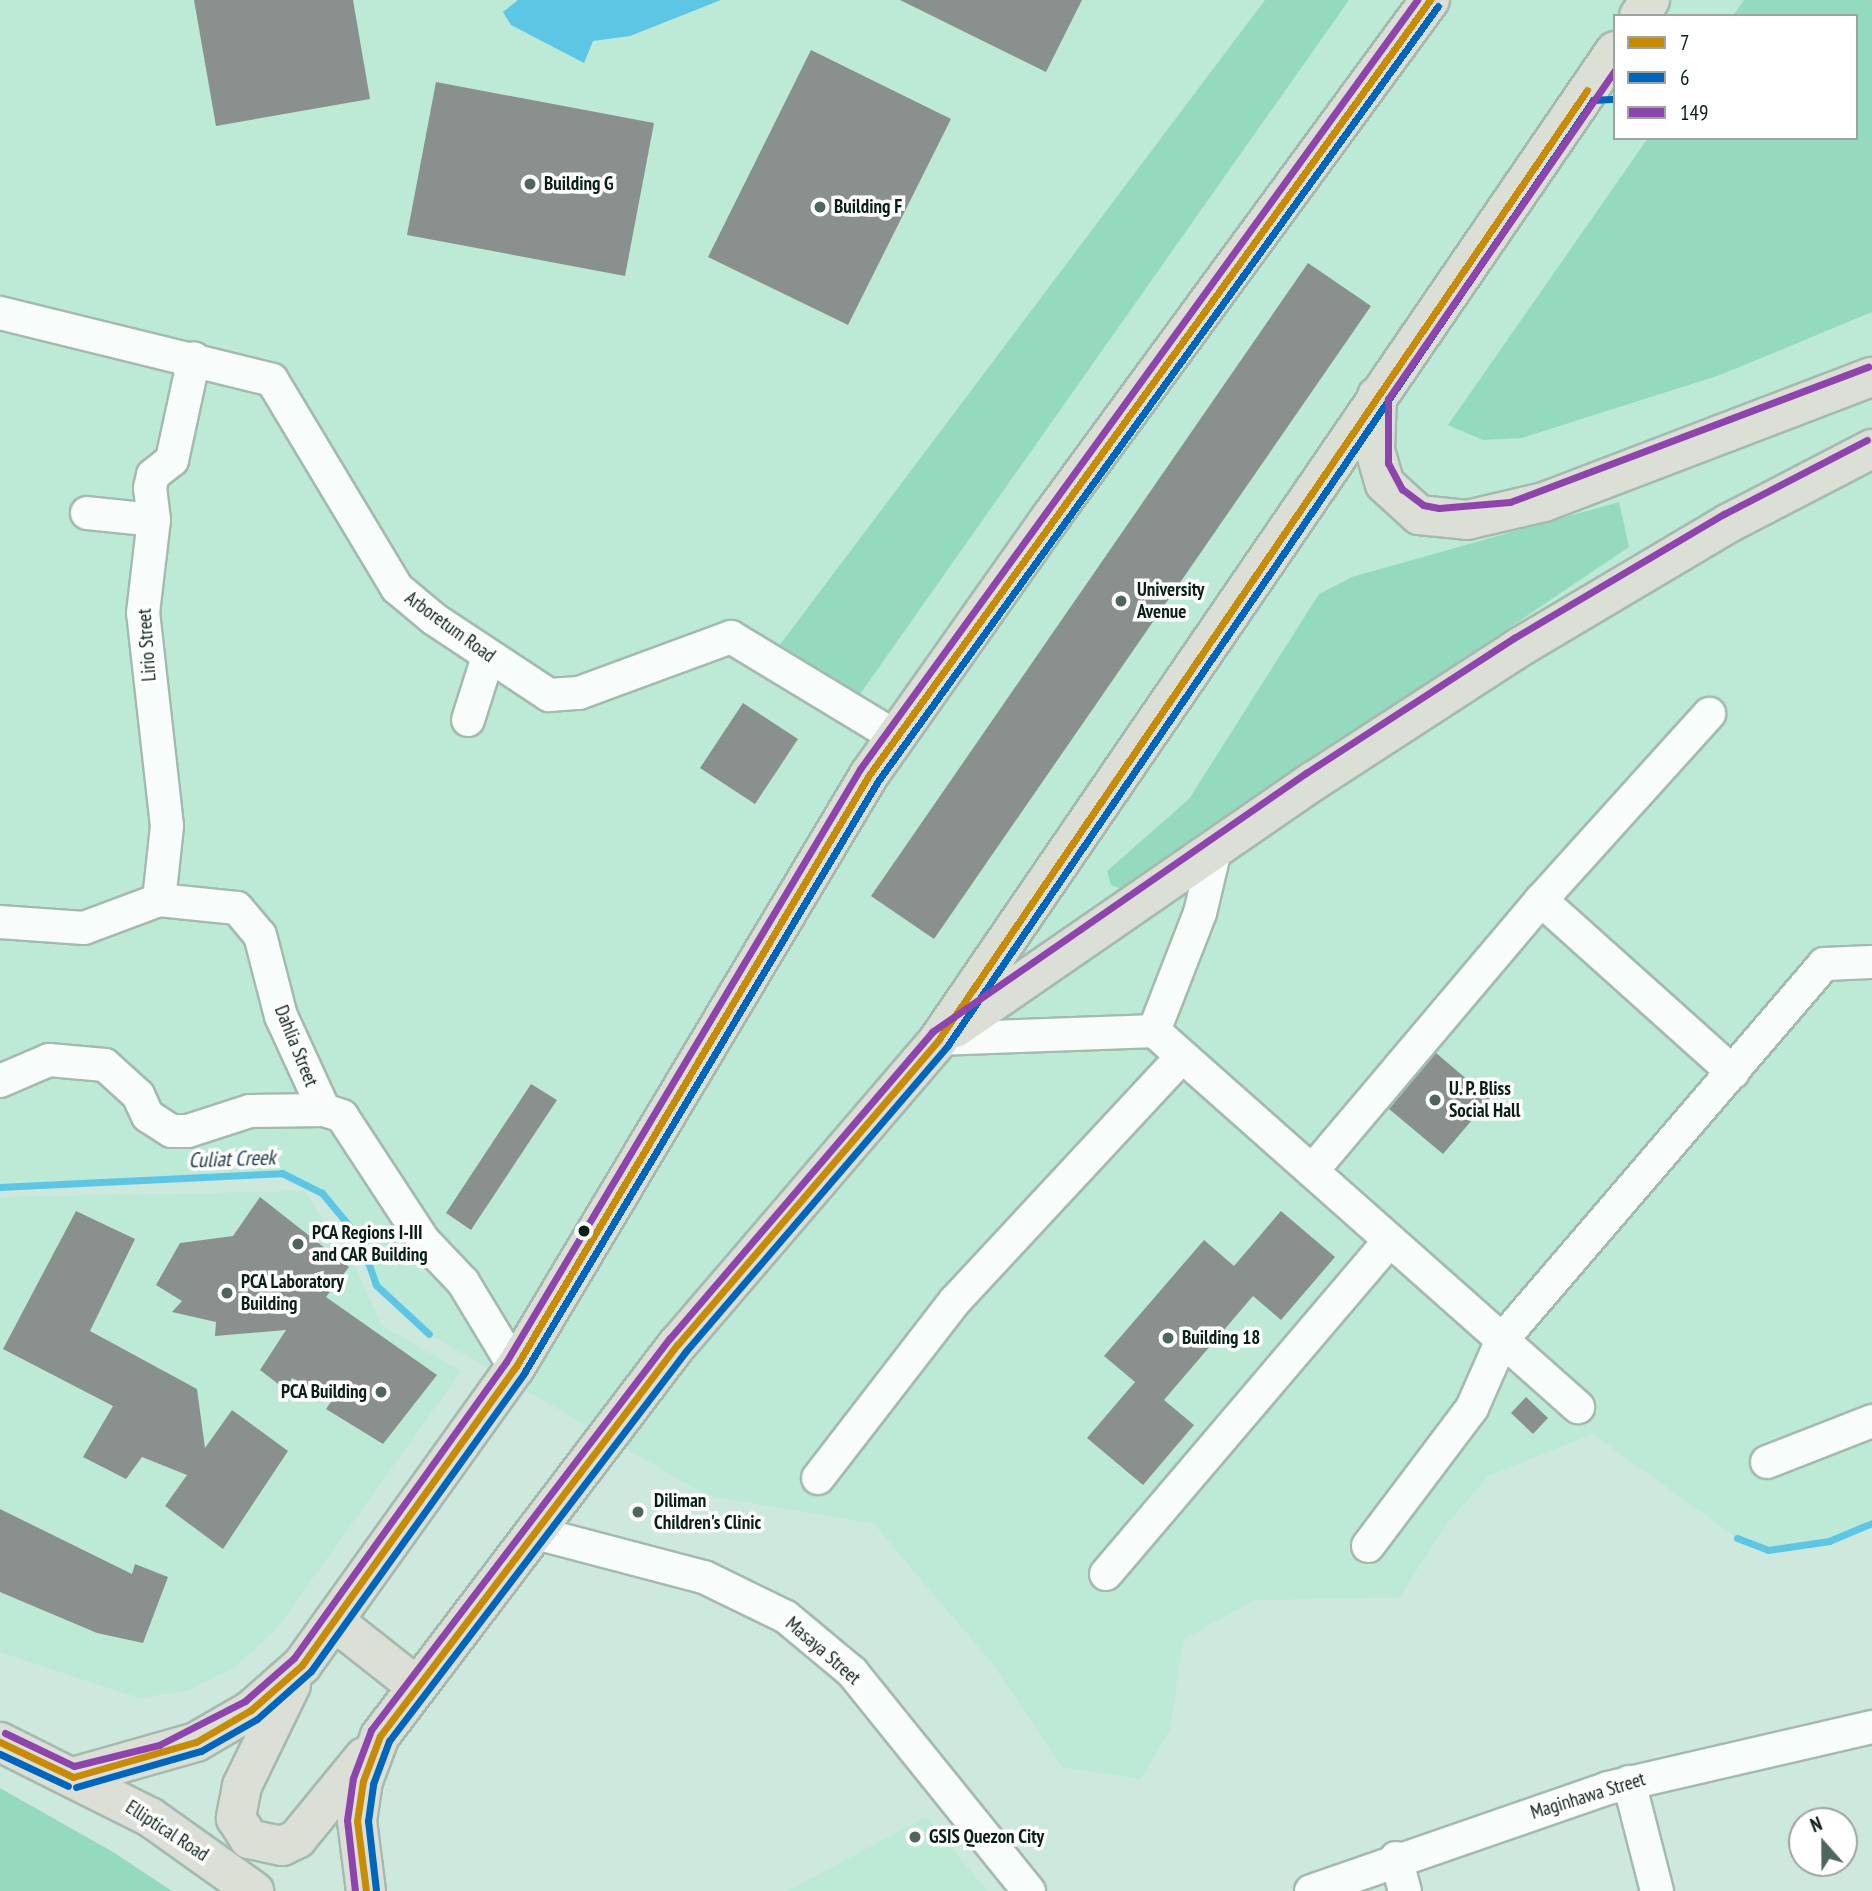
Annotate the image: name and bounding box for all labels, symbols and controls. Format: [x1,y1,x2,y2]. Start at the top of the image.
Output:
legend [1613,14,1858,140]
text: 7 [1680,29,1689,56]
text: 6 [1680,64,1689,91]
text: 149 [1680,99,1708,126]
place label: Building G [544,173,614,195]
marker: Building G [522,176,538,192]
place label: Building F [834,196,902,218]
marker: Building F [812,199,828,215]
place label: University Avenue [1137,579,1204,623]
street label: Arboretum Road [400,587,500,667]
marker: University Avenue [1111,591,1131,611]
street label: Lirio Street [133,608,161,682]
street label: Dahlia Street [269,1002,323,1090]
place label: U. P. Bliss Social Hall [1449,1078,1520,1122]
marker: U. P. Bliss Social Hall [1427,1092,1443,1108]
water label: Culiat Creek [188,1145,276,1173]
place label: PCA Regions I-III and CAR Building [312,1222,428,1266]
unlabelled marker [577,1224,591,1238]
marker: PCA Regions I-III and CAR Building [290,1236,306,1252]
place label: PCA Laboratory Building [241,1271,345,1315]
marker: PCA Laboratory Building [219,1285,235,1301]
place label: Building 18 [1182,1327,1260,1349]
marker: Building 18 [1160,1330,1176,1346]
place label: PCA Building [280,1381,367,1403]
marker: PCA Building [373,1384,389,1400]
place label: Diliman Children's Clinic [654,1490,761,1534]
marker: Diliman Children's Clinic [628,1502,648,1522]
street label: Masaya Street [781,1612,865,1690]
street label: Maginhawa Street [1528,1768,1648,1824]
street label: Elliptical Road [121,1796,213,1866]
north arrow [1788,1807,1858,1877]
text: N [1807,1811,1825,1837]
place label: GSIS Quezon City [929,1826,1044,1848]
marker: GSIS Quezon City [907,1829,923,1845]

